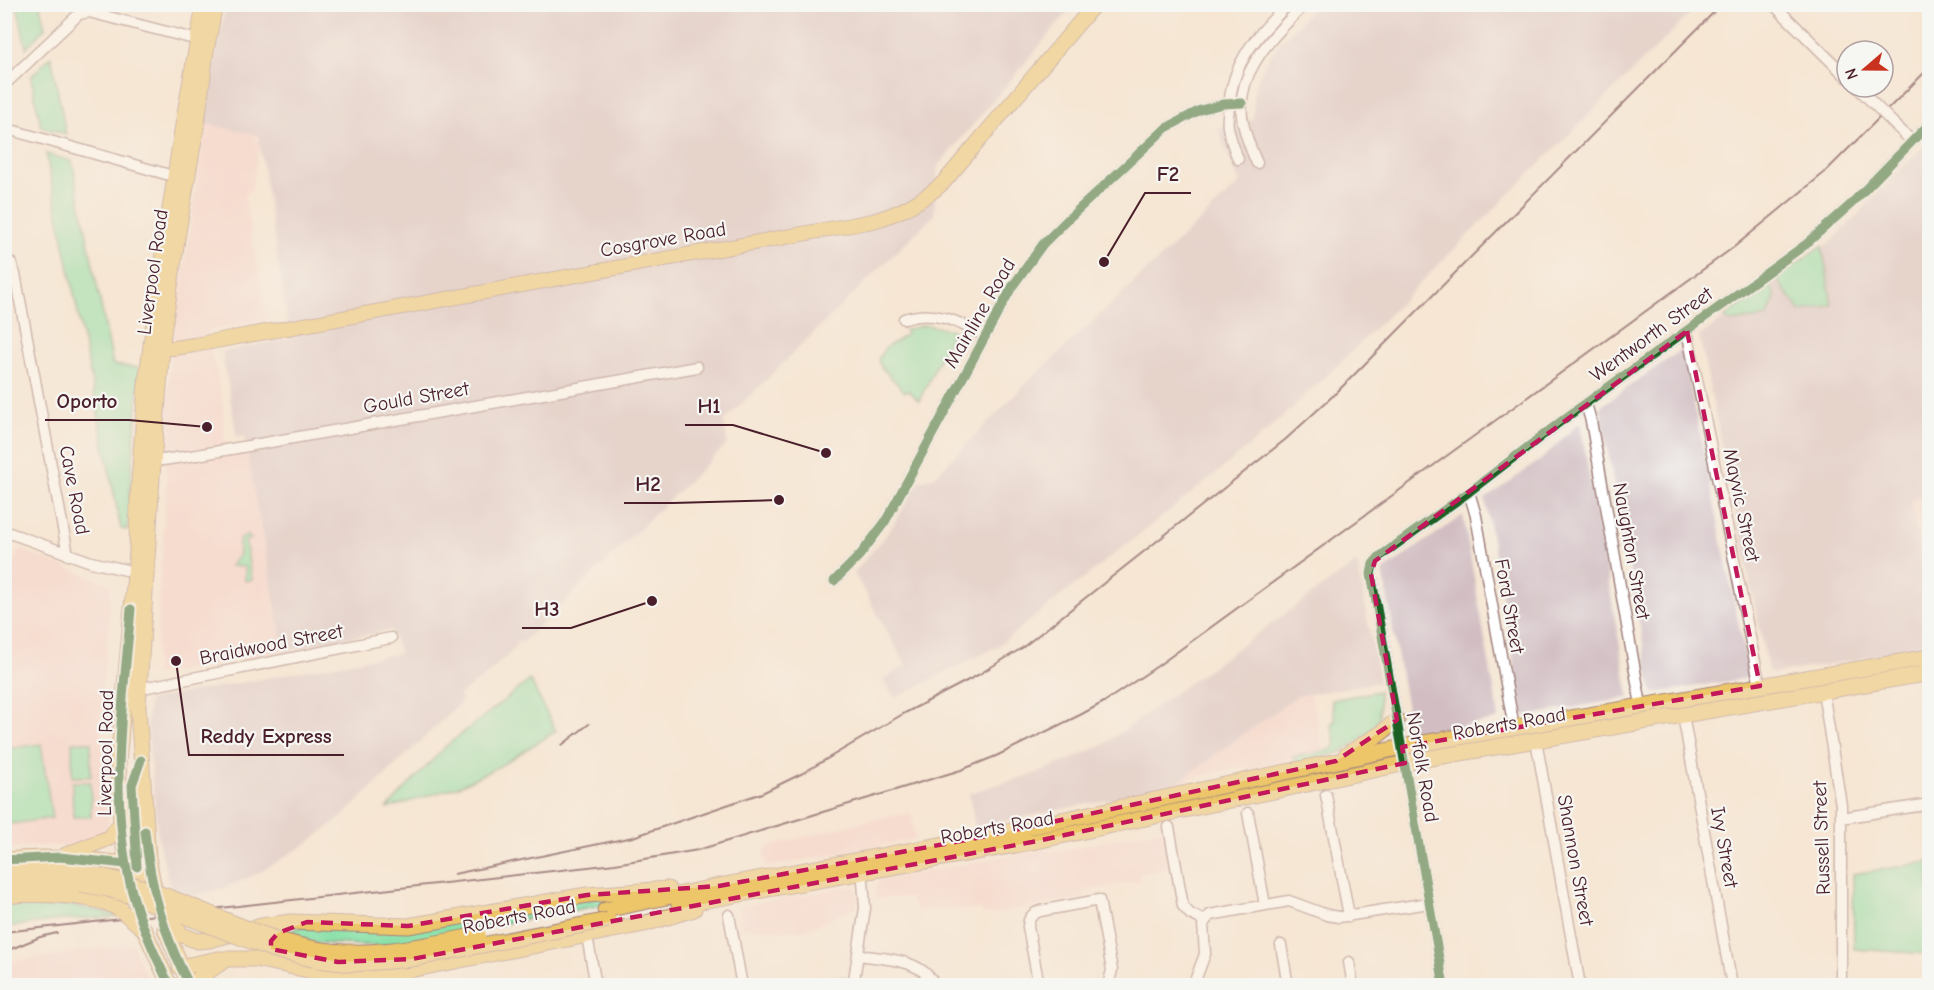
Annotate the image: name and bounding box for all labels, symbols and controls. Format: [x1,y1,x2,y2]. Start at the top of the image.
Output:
north arrow [1835,39,1895,99]
text: N [1842,66,1862,82]
callout: F2 [1145,154,1191,193]
text: F2 [1157,162,1179,186]
street label: Liverpool Road [132,208,173,336]
street label: Cosgrove Road [598,217,728,262]
street label: Mainline Road [939,254,1020,372]
street label: Wentworth Street [1585,281,1718,387]
street label: Gould Street [361,377,472,418]
callout: Oporto [45,381,129,420]
callout: H1 [685,386,733,425]
text: Oporto [57,389,118,413]
text: H1 [697,394,721,418]
street label: Cave Road [55,444,94,537]
street label: Mayvic Street [1718,446,1765,565]
callout: H2 [624,464,673,503]
text: H2 [635,472,661,496]
street label: Naughton Street [1608,481,1655,623]
street label: Ford Street [1490,557,1529,656]
callout: H3 [522,589,571,628]
text: H3 [534,597,560,621]
street label: Braidwood Street [197,619,346,670]
street label: Liverpool Road [93,690,118,816]
street label: Roberts Road [1451,702,1568,745]
street label: Norfolk Road [1402,710,1444,824]
callout: Reddy Express [189,716,344,755]
text: Reddy Express [200,724,332,748]
street label: Russell Street [1808,779,1835,895]
street label: Shannon Street [1553,793,1599,929]
street label: Ivy Street [1706,805,1743,891]
street label: Roberts Road [939,806,1056,849]
street label: Roberts Road [461,894,578,939]

